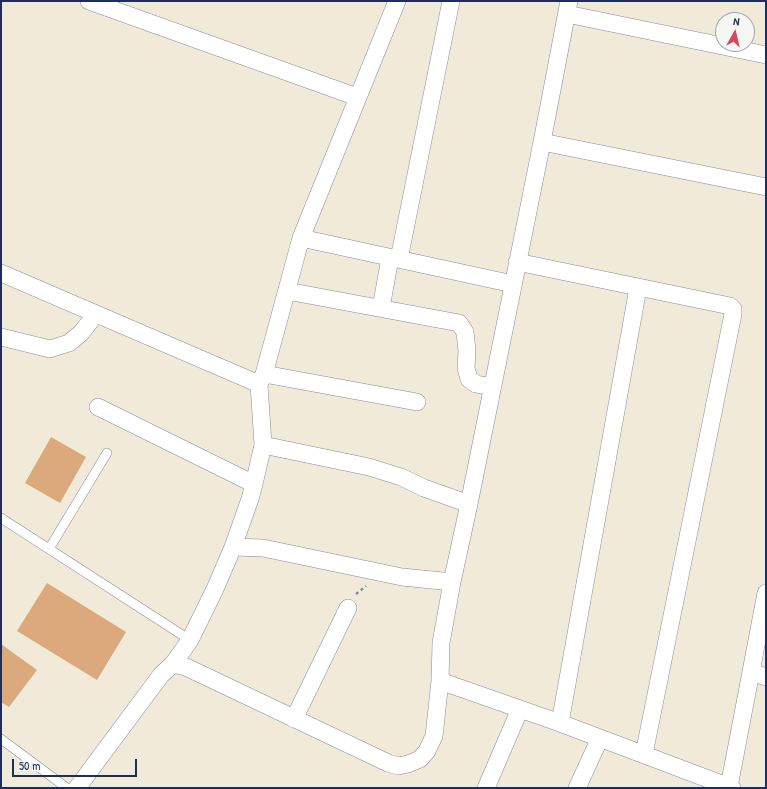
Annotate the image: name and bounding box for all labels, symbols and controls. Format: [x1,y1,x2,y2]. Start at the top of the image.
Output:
north arrow [715,12,755,52]
text: N [733,14,740,28]
scale bar [14,751,139,777]
text: 50 m [19,757,40,774]

